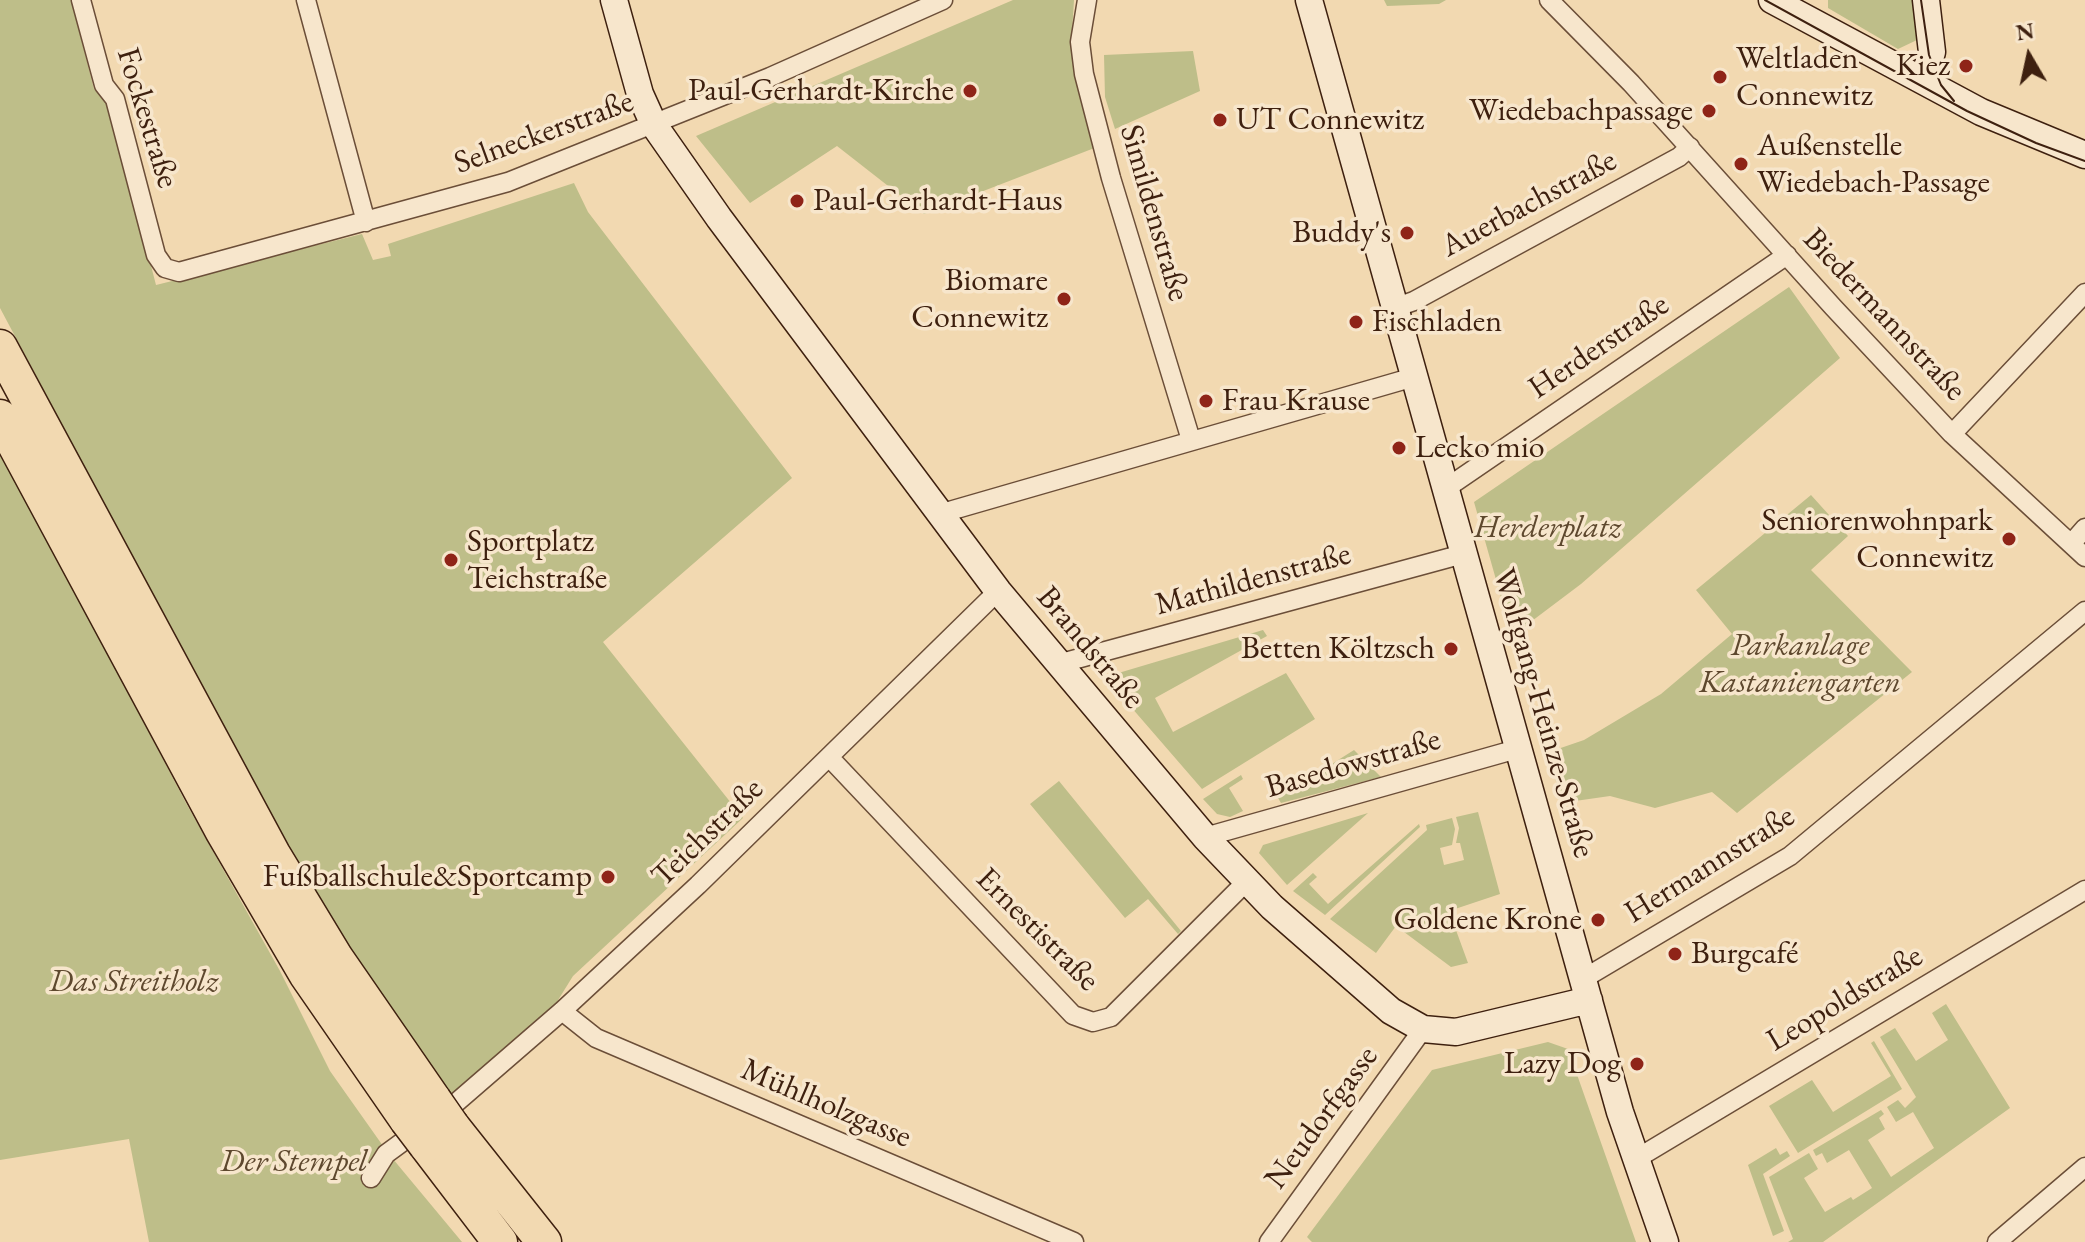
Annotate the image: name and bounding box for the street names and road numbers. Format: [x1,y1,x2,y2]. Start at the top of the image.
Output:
street label: Fockestraße [108,43,186,193]
street label: Selneckerstraße [449,83,639,183]
street label: Simildenstraße [1111,121,1197,305]
street label: Auerbachstraße [1435,142,1623,266]
street label: Biedermannstraße [1794,221,1974,409]
street label: Herderstraße [1522,286,1676,408]
street label: Mathildenstraße [1151,535,1355,625]
street label: Wolfgang-Heinze-Straße [1483,564,1603,862]
street label: Brandstraße [1028,579,1152,717]
street label: Basedowstraße [1261,721,1445,807]
street label: Teichstraße [644,770,772,896]
street label: Hermannstraße [1618,798,1802,932]
street label: Ernestistraße [967,860,1107,1000]
street label: Leopoldstraße [1760,937,1930,1061]
street label: Neudorfgasse [1257,1039,1387,1197]
street label: Mühlholzgasse [735,1051,917,1157]

